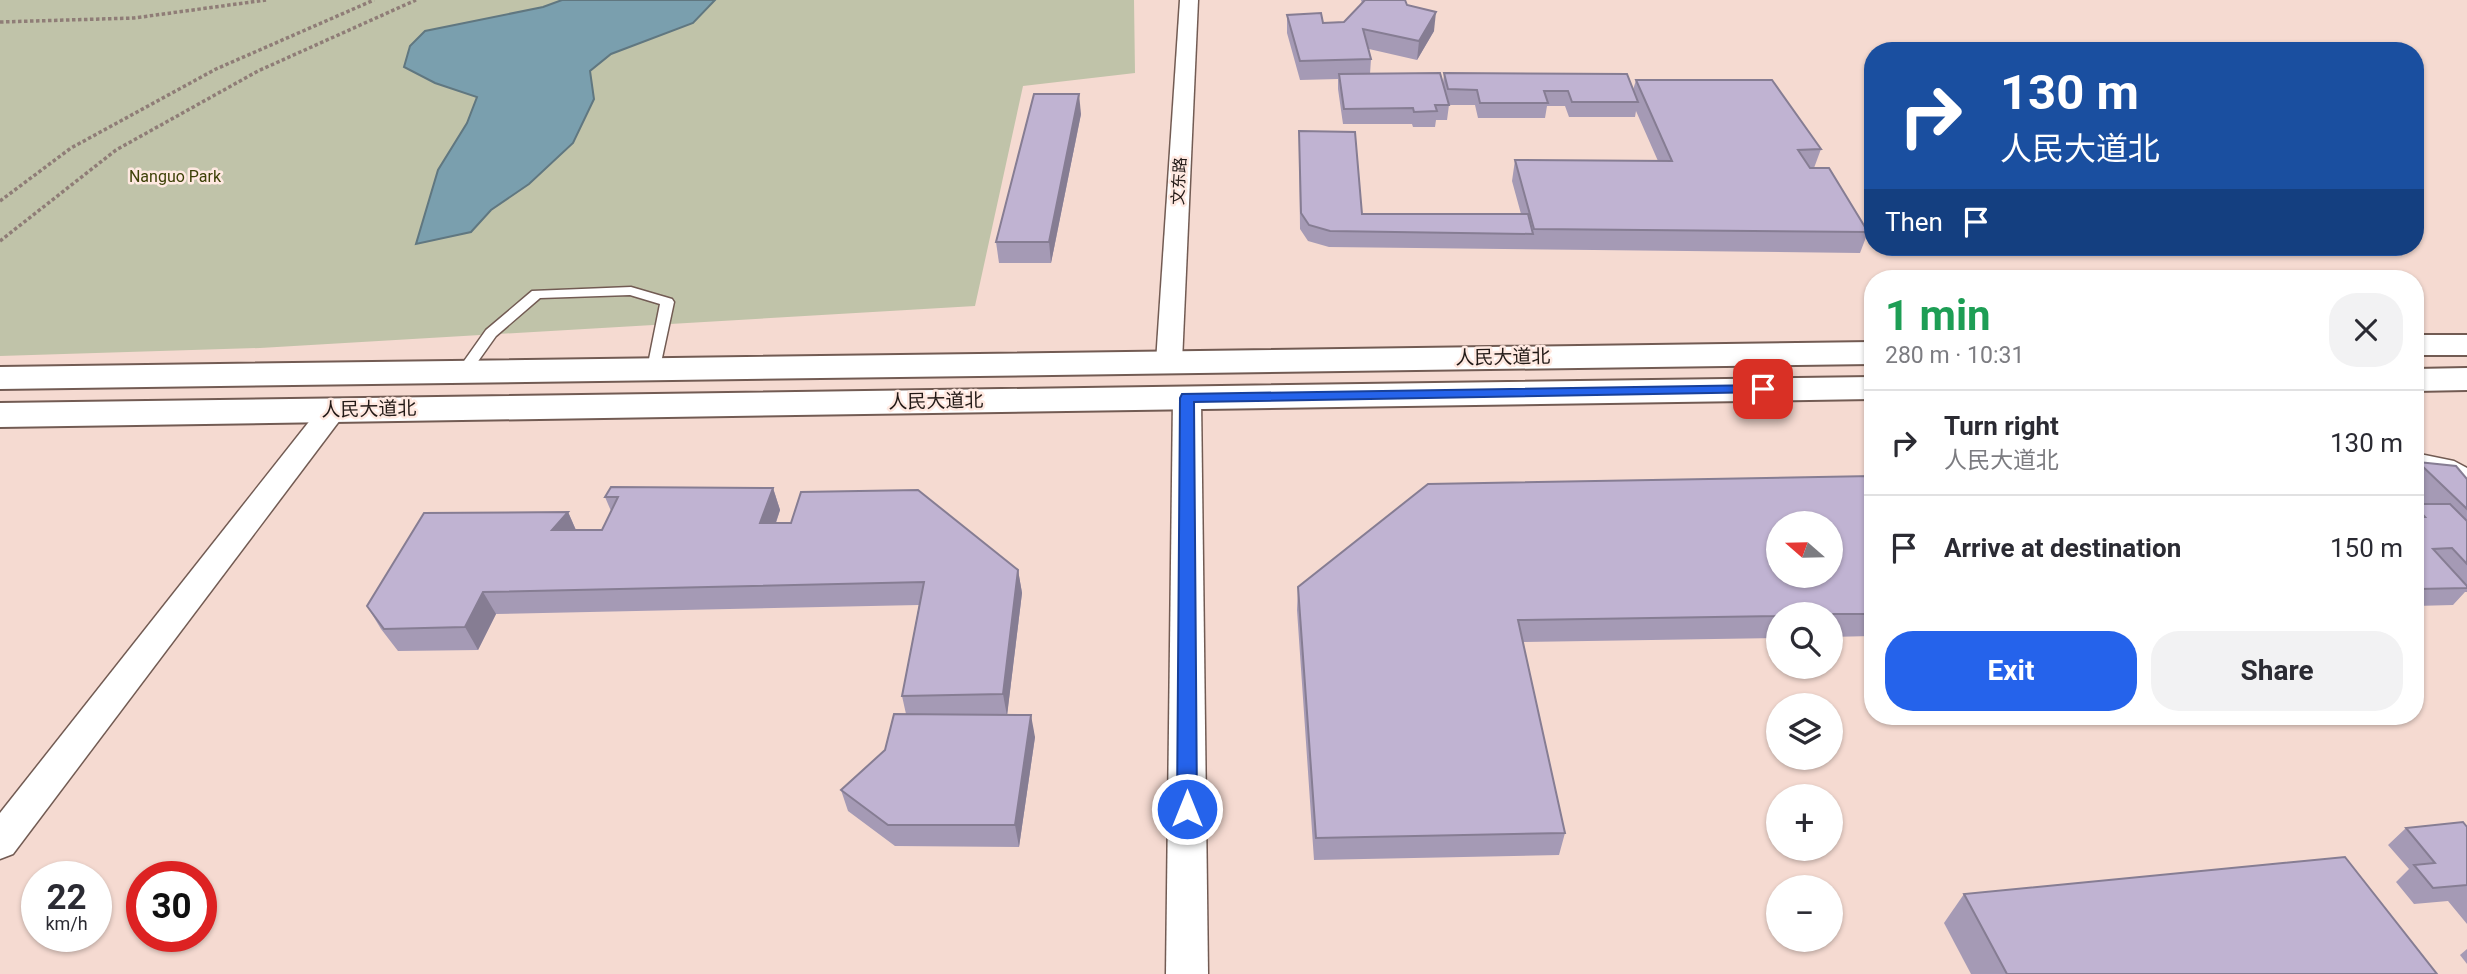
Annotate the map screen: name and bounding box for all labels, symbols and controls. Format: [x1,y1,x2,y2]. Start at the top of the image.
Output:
text: 130 m [2000,64,2139,121]
icon: right [1885,70,1976,161]
text: 人民大道北 [2000,130,2160,168]
street label: 文东路 [1168,157,1190,205]
park label: Nanguo Park [129,167,222,186]
icon: arrive [1957,203,1995,241]
text: Then [1885,207,1943,237]
text: 1 min [1885,291,1991,340]
button: close [2329,293,2403,367]
text: 280 m · 10:31 [1885,342,2024,369]
street label: 人民大道北 [1455,345,1551,369]
pin [1733,359,1793,419]
icon: arrive [1744,370,1782,408]
street label: 人民大道北 [888,389,984,413]
street label: 人民大道北 [321,397,417,421]
text: Turn right [1944,411,2059,441]
icon: right [1885,424,1923,462]
text: 130 m [2330,428,2403,458]
text: 人民大道北 [1944,447,2059,474]
north arrow [1766,511,1843,588]
map controls [1766,511,1843,952]
icon: arrive [1885,529,1923,567]
text: Arrive at destination [1944,533,2181,563]
text: 150 m [2330,533,2403,563]
button: search [1766,602,1843,679]
button: Exit [1885,631,2137,711]
button: Share [2151,631,2403,711]
button: layers [1766,693,1843,770]
position arrow [1150,772,1224,846]
button: + [1766,784,1843,861]
speed limit sign: 30 [126,861,217,952]
button: − [1766,875,1843,952]
text: 22 [46,877,87,918]
text: km/h [45,913,88,934]

